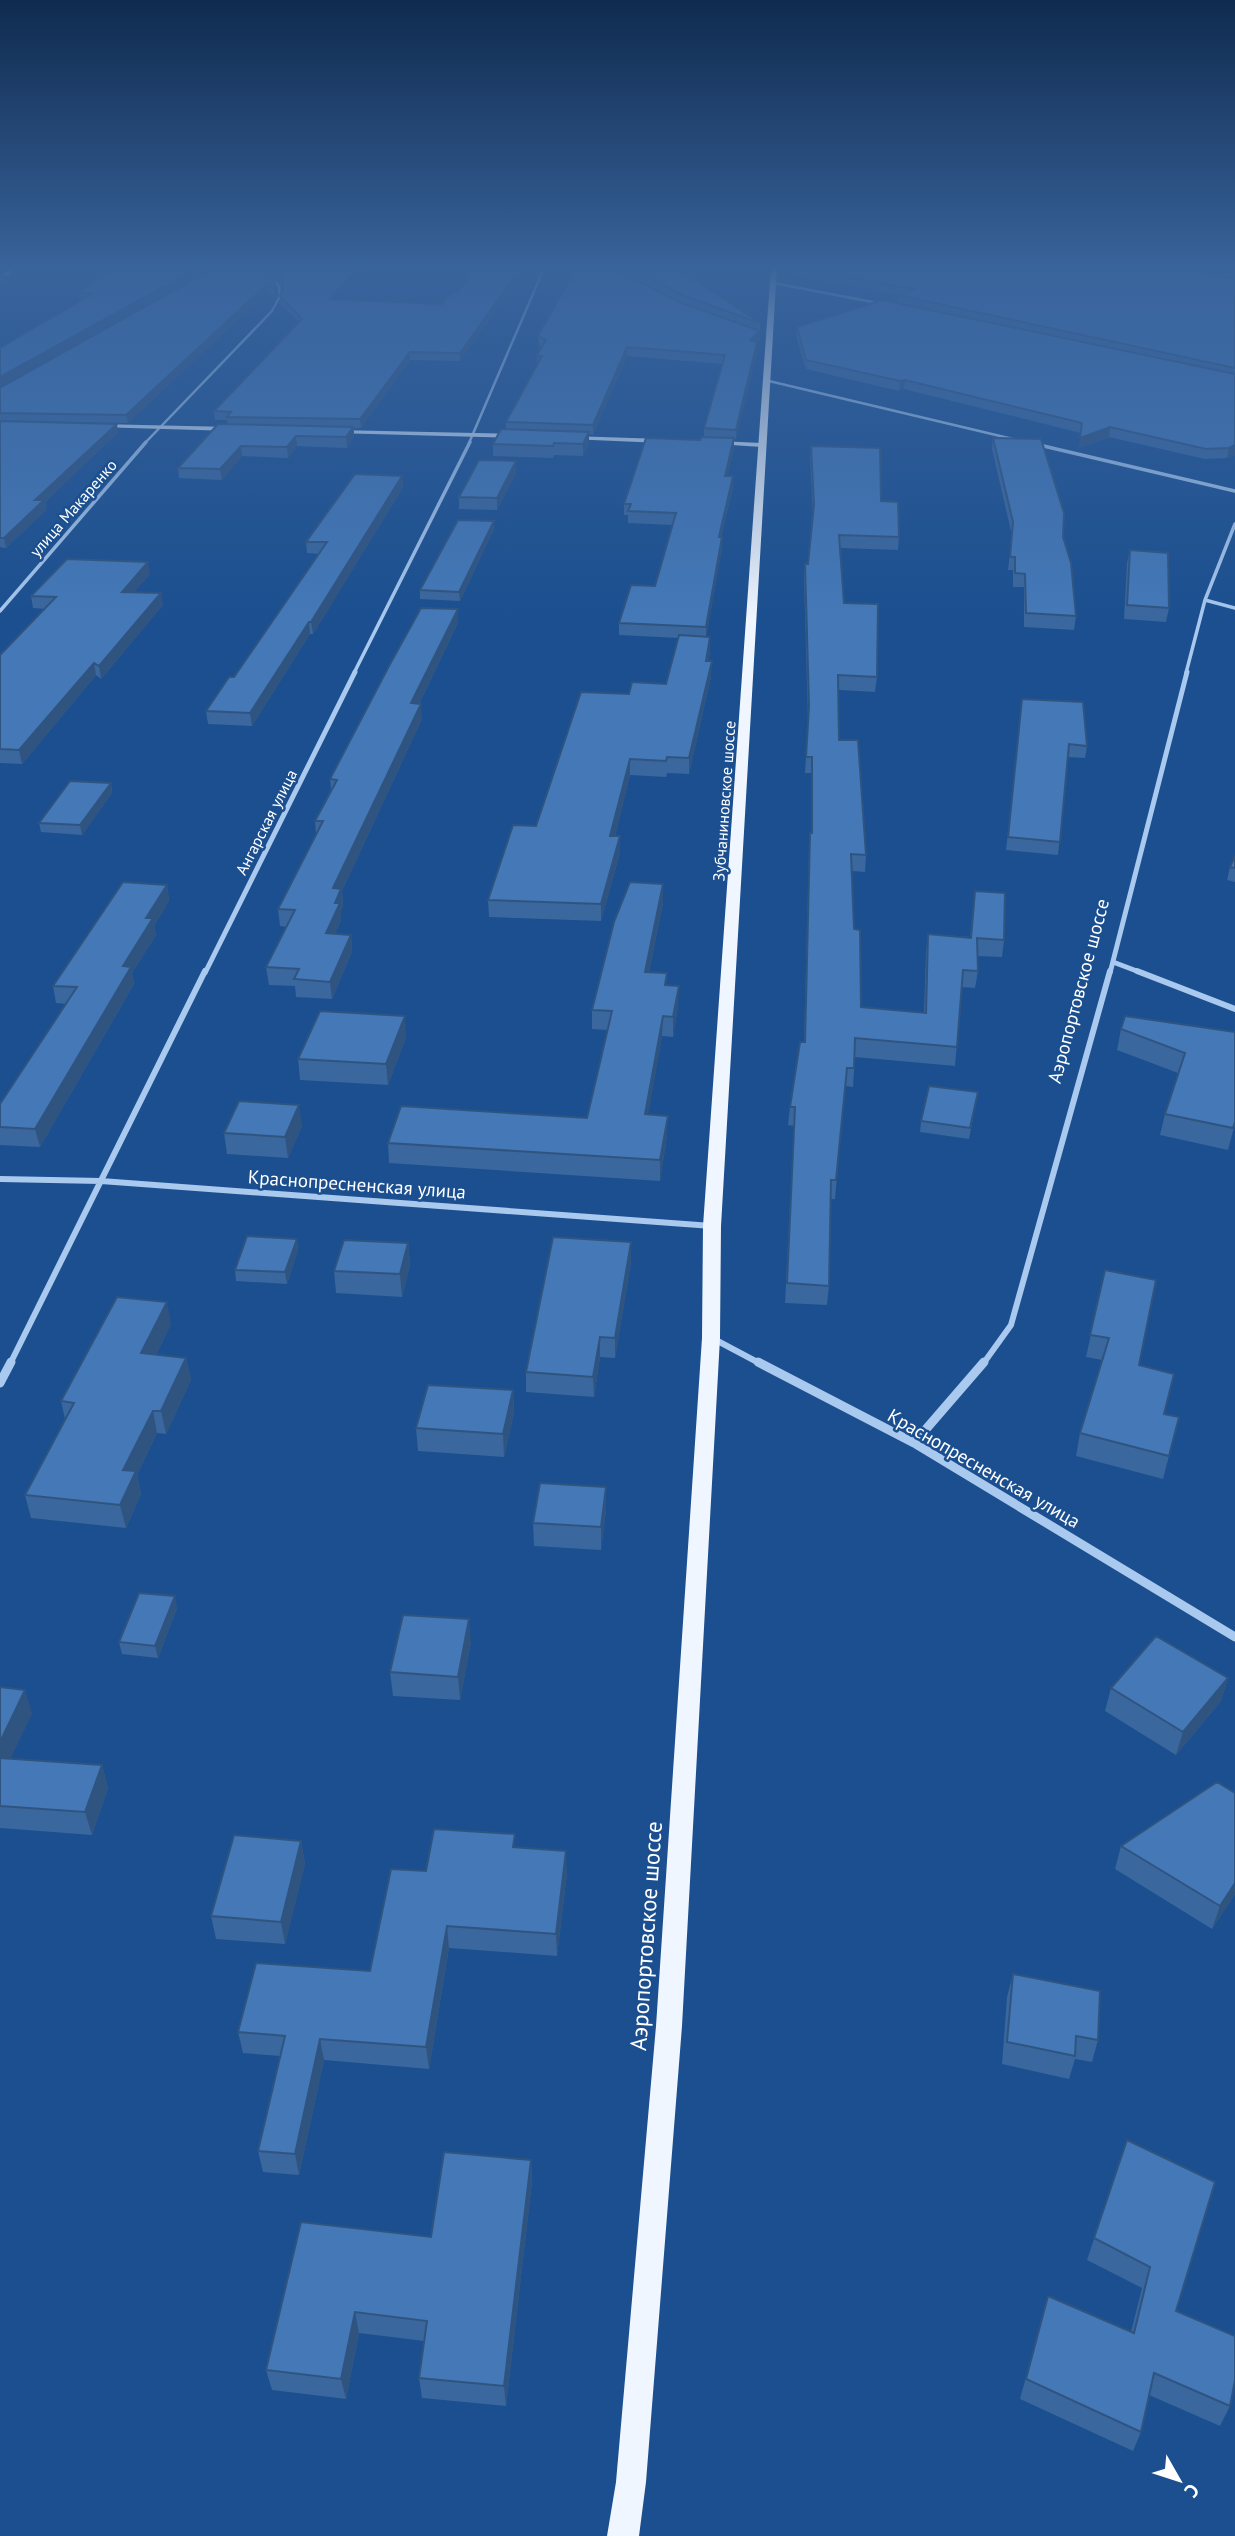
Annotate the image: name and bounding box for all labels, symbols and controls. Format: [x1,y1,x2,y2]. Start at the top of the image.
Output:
street label: улица Макаренко [25,455,121,561]
street label: Зубчаниновское шоссе [708,720,740,882]
street label: Ангарская улица [231,766,301,878]
street label: Аэропортовское шоссе [1042,896,1114,1086]
street label: Краснопресненская улица [247,1164,467,1204]
street label: Краснопресненская улица [883,1403,1085,1533]
street label: Аэропортовское шоссе [623,1820,668,2052]
north arrow [1144,2445,1214,2515]
text: С [1179,2479,1205,2503]

